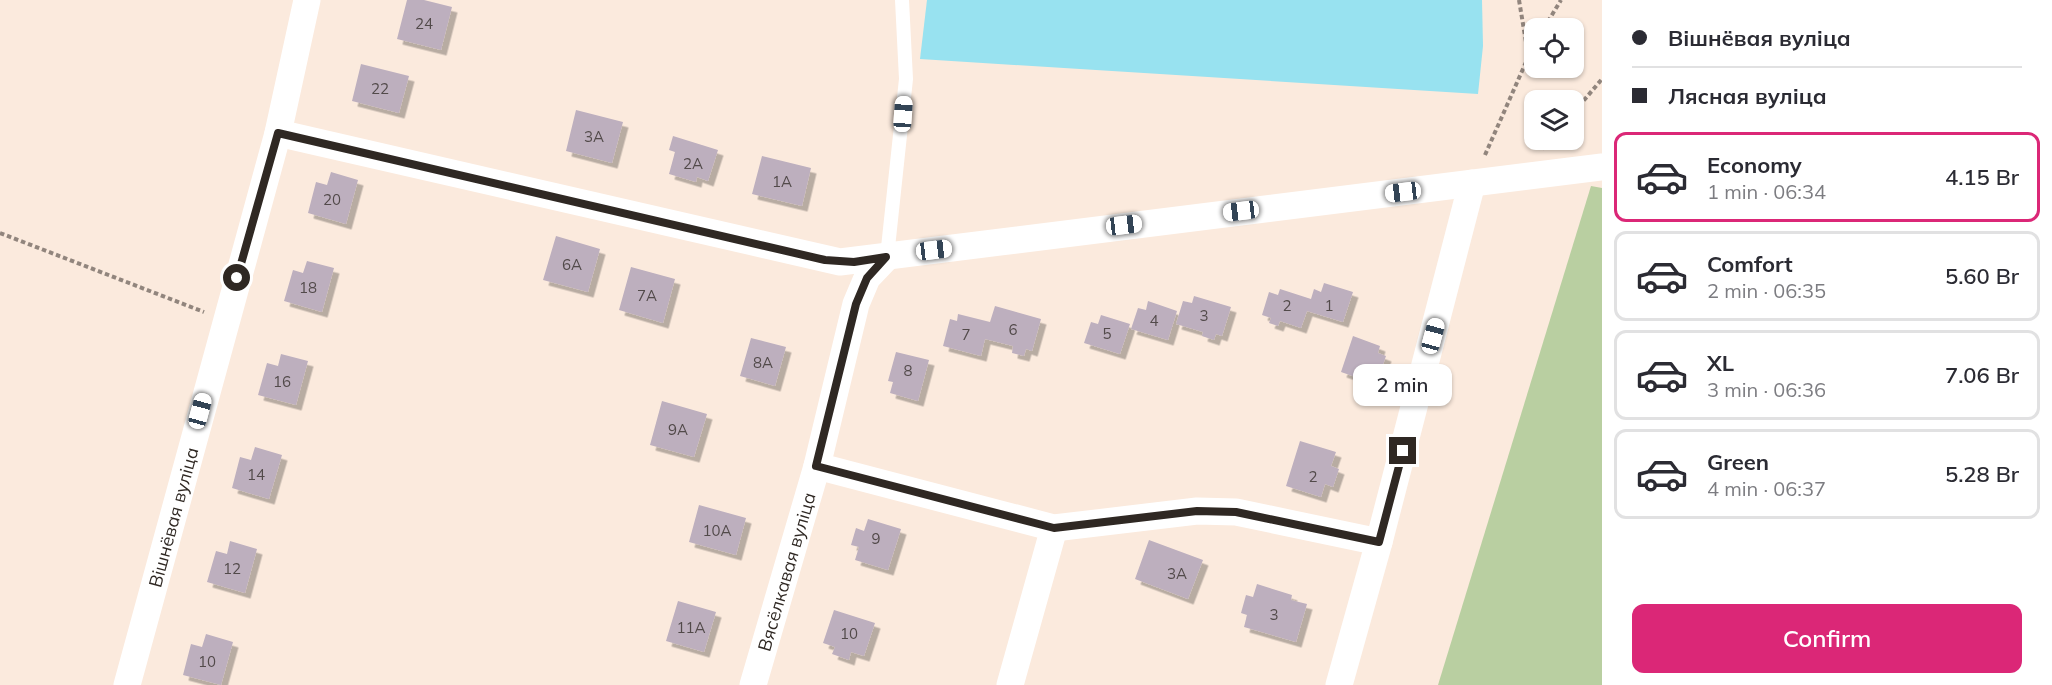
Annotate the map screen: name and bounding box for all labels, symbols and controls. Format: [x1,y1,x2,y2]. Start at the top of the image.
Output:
house number: 24 [415,14,433,33]
map controls [1524,18,1584,150]
button: locate [1524,18,1584,78]
text: Вішнёвая вуліца [1668,24,1851,52]
house number: 22 [371,79,389,98]
text: Лясная вуліца [1668,82,1827,110]
button: layers [1524,90,1584,150]
car [893,95,913,133]
house number: 3А [584,127,604,146]
icon: car [1635,150,1689,204]
text: Economy [1707,151,1802,179]
house number: 2А [683,154,703,173]
text: 4.15 Br [1945,163,2019,191]
house number: 1А [772,172,792,191]
text: 1 min · 06:34 [1707,179,1826,204]
car [1384,181,1422,203]
house number: 20 [323,190,341,209]
car [1222,200,1260,222]
car [1105,214,1143,236]
car [915,239,953,261]
icon: car [1635,249,1689,303]
text: Comfort [1707,250,1793,278]
house number: 6А [562,255,582,274]
text: 5.60 Br [1945,262,2019,290]
route start [223,264,250,291]
house number: 18 [299,278,317,297]
text: 2 min · 06:35 [1707,278,1826,303]
house number: 7А [637,286,657,305]
house number: 2 [1282,296,1292,315]
house number: 1 [1324,296,1334,315]
house number: 3 [1199,306,1209,325]
house number: 4 [1149,311,1159,330]
car [1420,316,1446,356]
house number: 6 [1008,320,1018,339]
house number: 5 [1102,324,1112,343]
house number: 7 [961,325,971,344]
icon: car [1635,348,1689,402]
text: XL [1707,349,1734,377]
house number: 8А [753,353,773,372]
house number: 8 [903,361,913,380]
text: 7.06 Br [1945,361,2019,389]
callout: 2 min [1354,364,1452,406]
house number: 16 [273,372,291,391]
text: 2 min [1377,372,1428,397]
text: 3 min · 06:36 [1707,377,1826,402]
car [187,391,213,431]
house number: 9А [668,420,688,439]
route end [1389,437,1416,464]
street label: Вішнёвая вуліца [143,445,203,590]
icon: car [1635,447,1689,501]
text: Green [1707,448,1769,476]
text: 5.28 Br [1945,460,2019,488]
house number: 14 [247,465,265,484]
house number: 2 [1308,467,1318,486]
text: 4 min · 06:37 [1707,476,1826,501]
street label: Вясёлкавая вуліца [752,490,820,654]
house number: 10А [702,521,732,540]
house number: 9 [871,529,881,548]
house number: 12 [223,559,241,578]
house number: 3А [1167,564,1187,583]
button: Confirm [1632,604,2022,673]
house number: 3 [1269,605,1279,624]
house number: 11А [676,618,706,637]
house number: 10 [840,624,858,643]
house number: 10 [198,652,216,671]

